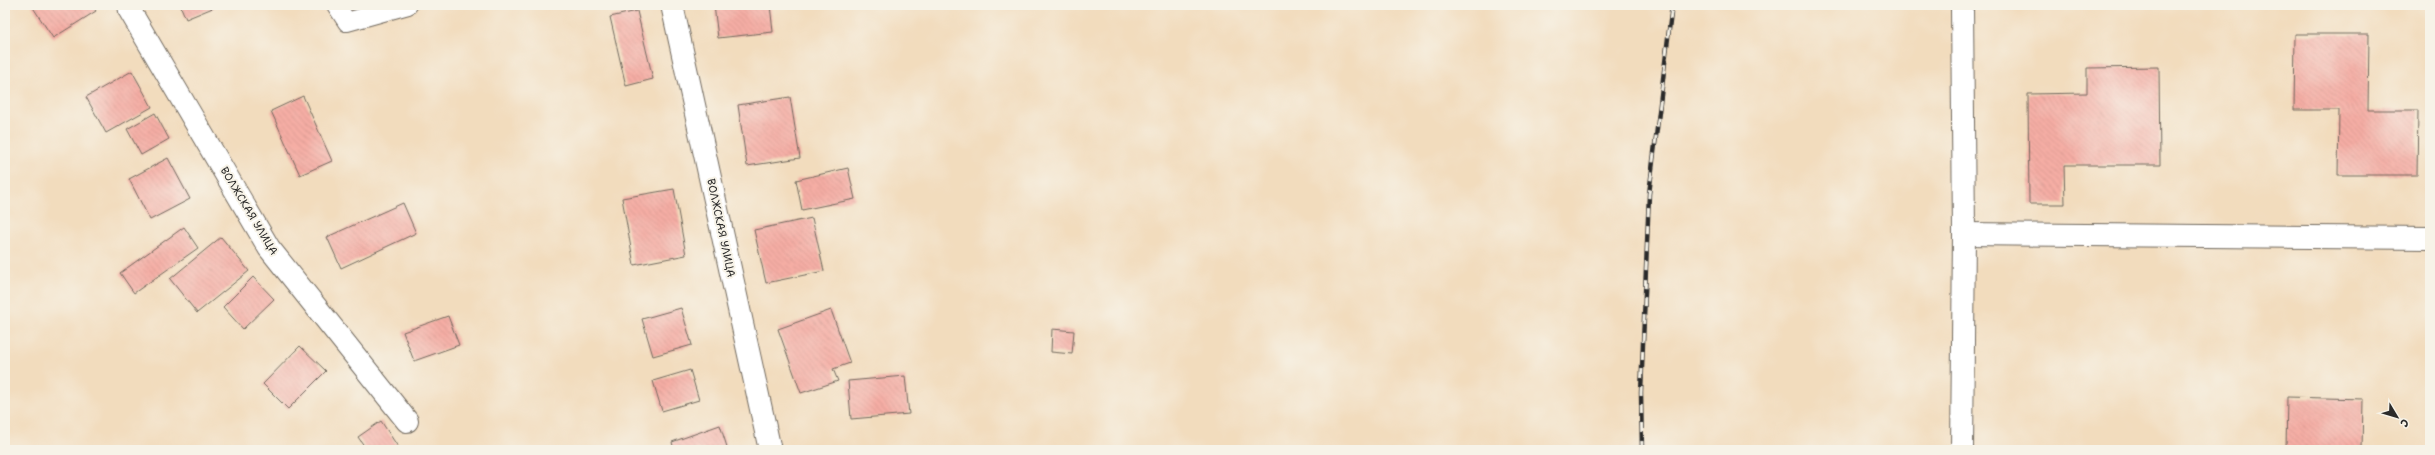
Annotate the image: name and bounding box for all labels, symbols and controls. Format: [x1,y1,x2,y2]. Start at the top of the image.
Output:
street label: ВОЛЖСКАЯ УЛИЦА [217,164,281,258]
street label: ВОЛЖСКАЯ УЛИЦА [703,177,739,279]
north arrow [2377,397,2417,437]
text: С [2396,416,2412,430]

